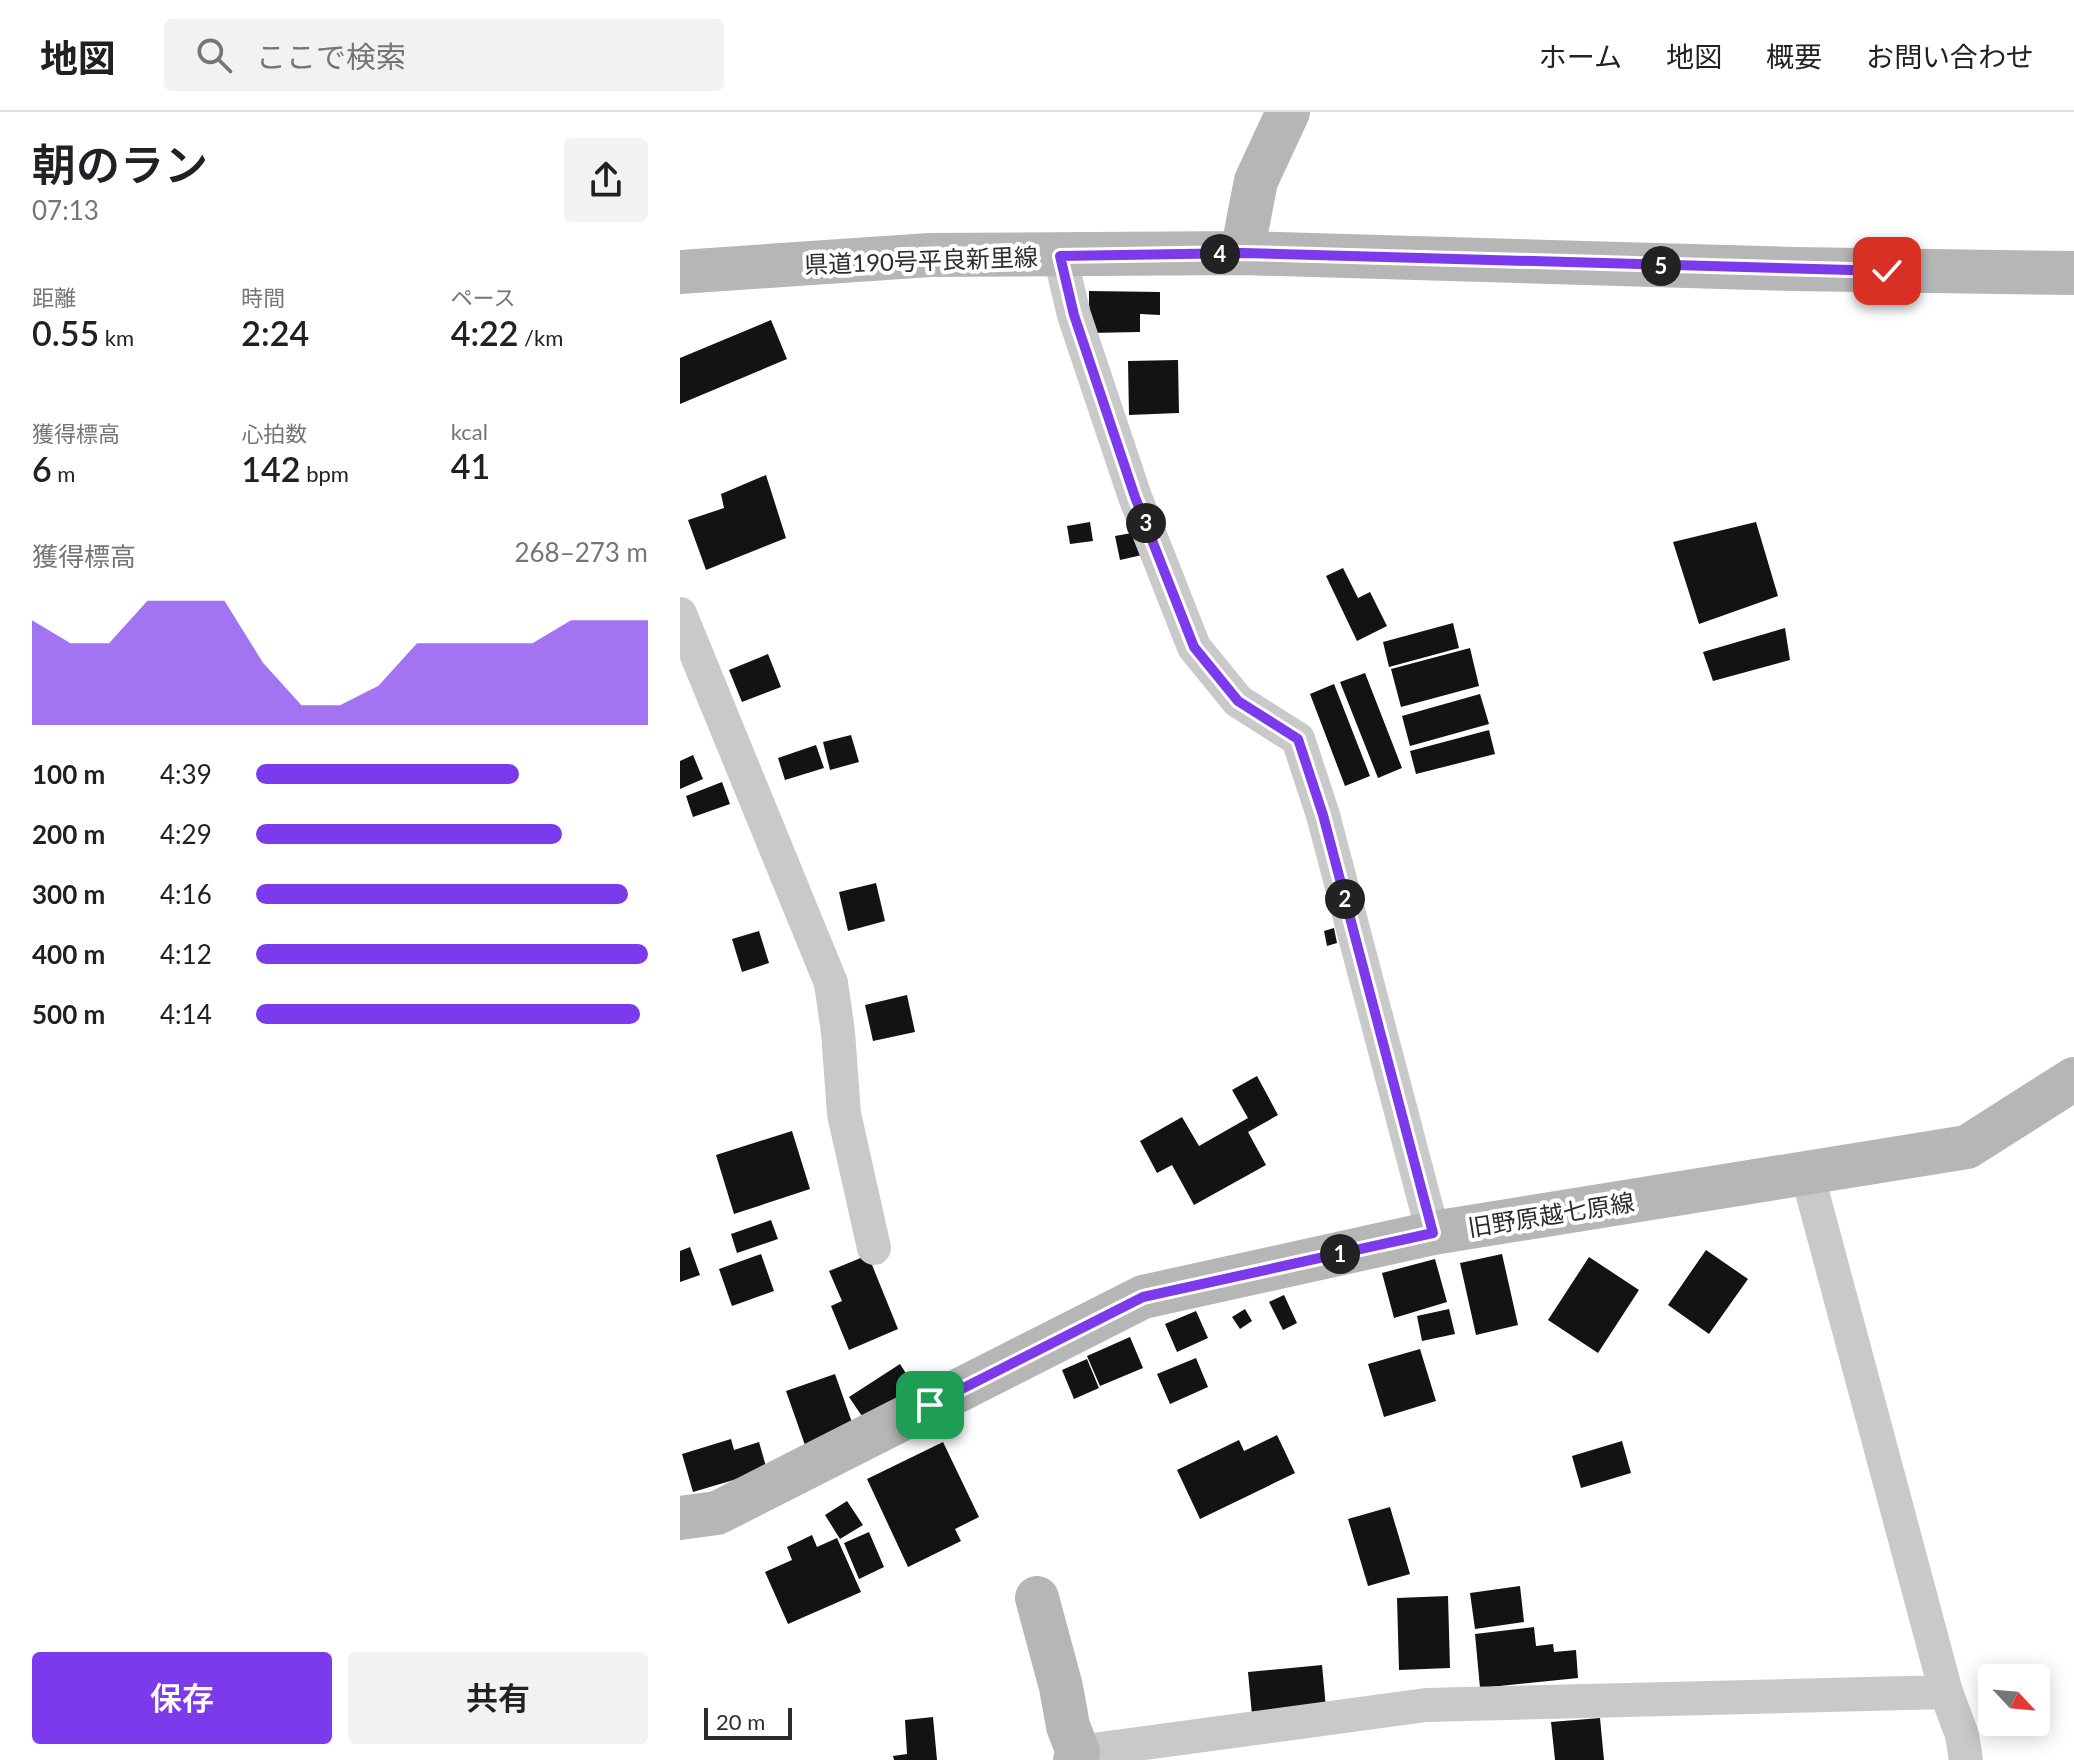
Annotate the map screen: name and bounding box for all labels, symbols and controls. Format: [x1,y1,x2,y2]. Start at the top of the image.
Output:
search box [164,19,724,91]
icon: search [192,33,236,77]
text: 地図 [40,34,116,80]
text: ここで検索 [256,38,406,74]
text: ホーム [1539,39,1622,73]
text: 地図 [1666,39,1722,73]
text: 概要 [1766,39,1822,73]
text: お問い合わせ [1866,39,2034,73]
text: 朝のラン [32,138,208,190]
button: share [564,138,648,222]
text: 07:13 [32,194,99,226]
pin: 4 [1200,234,1240,274]
pin [1853,237,1921,305]
text: 4 [1214,240,1226,267]
street label: 県道190号平良新里線 [804,241,1038,279]
pin: 5 [1641,246,1681,286]
icon: check [1865,249,1909,293]
text: 5 [1655,252,1667,279]
text: 距離 [32,284,76,311]
text: 時間 [241,284,285,311]
text: ペース [451,284,516,311]
text: 0.55 [32,312,99,353]
text: 2:24 [241,312,309,353]
text: 4:22 [451,312,518,353]
text: km [99,324,134,351]
text: /km [518,324,563,351]
text: kcal [451,418,488,445]
text: 獲得標高 [32,420,120,447]
text: 心拍数 [241,420,307,447]
text: 41 [451,445,490,486]
text: 6 [32,448,52,489]
text: 142 [241,448,301,489]
text: m [52,460,75,487]
text: bpm [301,460,349,487]
pin: 3 [1126,503,1166,543]
text: 3 [1140,509,1152,536]
text: 268–273 m [514,536,648,568]
text: 獲得標高 [32,540,136,572]
text: 100 m [32,758,105,790]
text: 4:39 [160,758,212,790]
text: 200 m [32,818,105,850]
text: 4:29 [160,818,212,850]
text: 300 m [32,878,105,910]
text: 4:16 [160,878,212,910]
pin: 2 [1325,879,1365,919]
text: 2 [1339,885,1351,912]
text: 400 m [32,938,105,970]
text: 4:12 [160,938,212,970]
text: 500 m [32,998,105,1030]
text: 4:14 [160,998,212,1030]
street label: 旧野原越七原線 [1466,1187,1636,1241]
pin: 1 [1320,1234,1360,1274]
text: 1 [1334,1240,1346,1267]
pin [896,1371,964,1439]
icon: arrive [908,1383,952,1427]
button: 保存 [32,1652,332,1744]
button: 共有 [348,1652,648,1744]
north arrow [1978,1664,2050,1736]
map controls [1978,1664,2050,1736]
scale bar [704,1704,792,1740]
text: 20 m [716,1708,765,1735]

